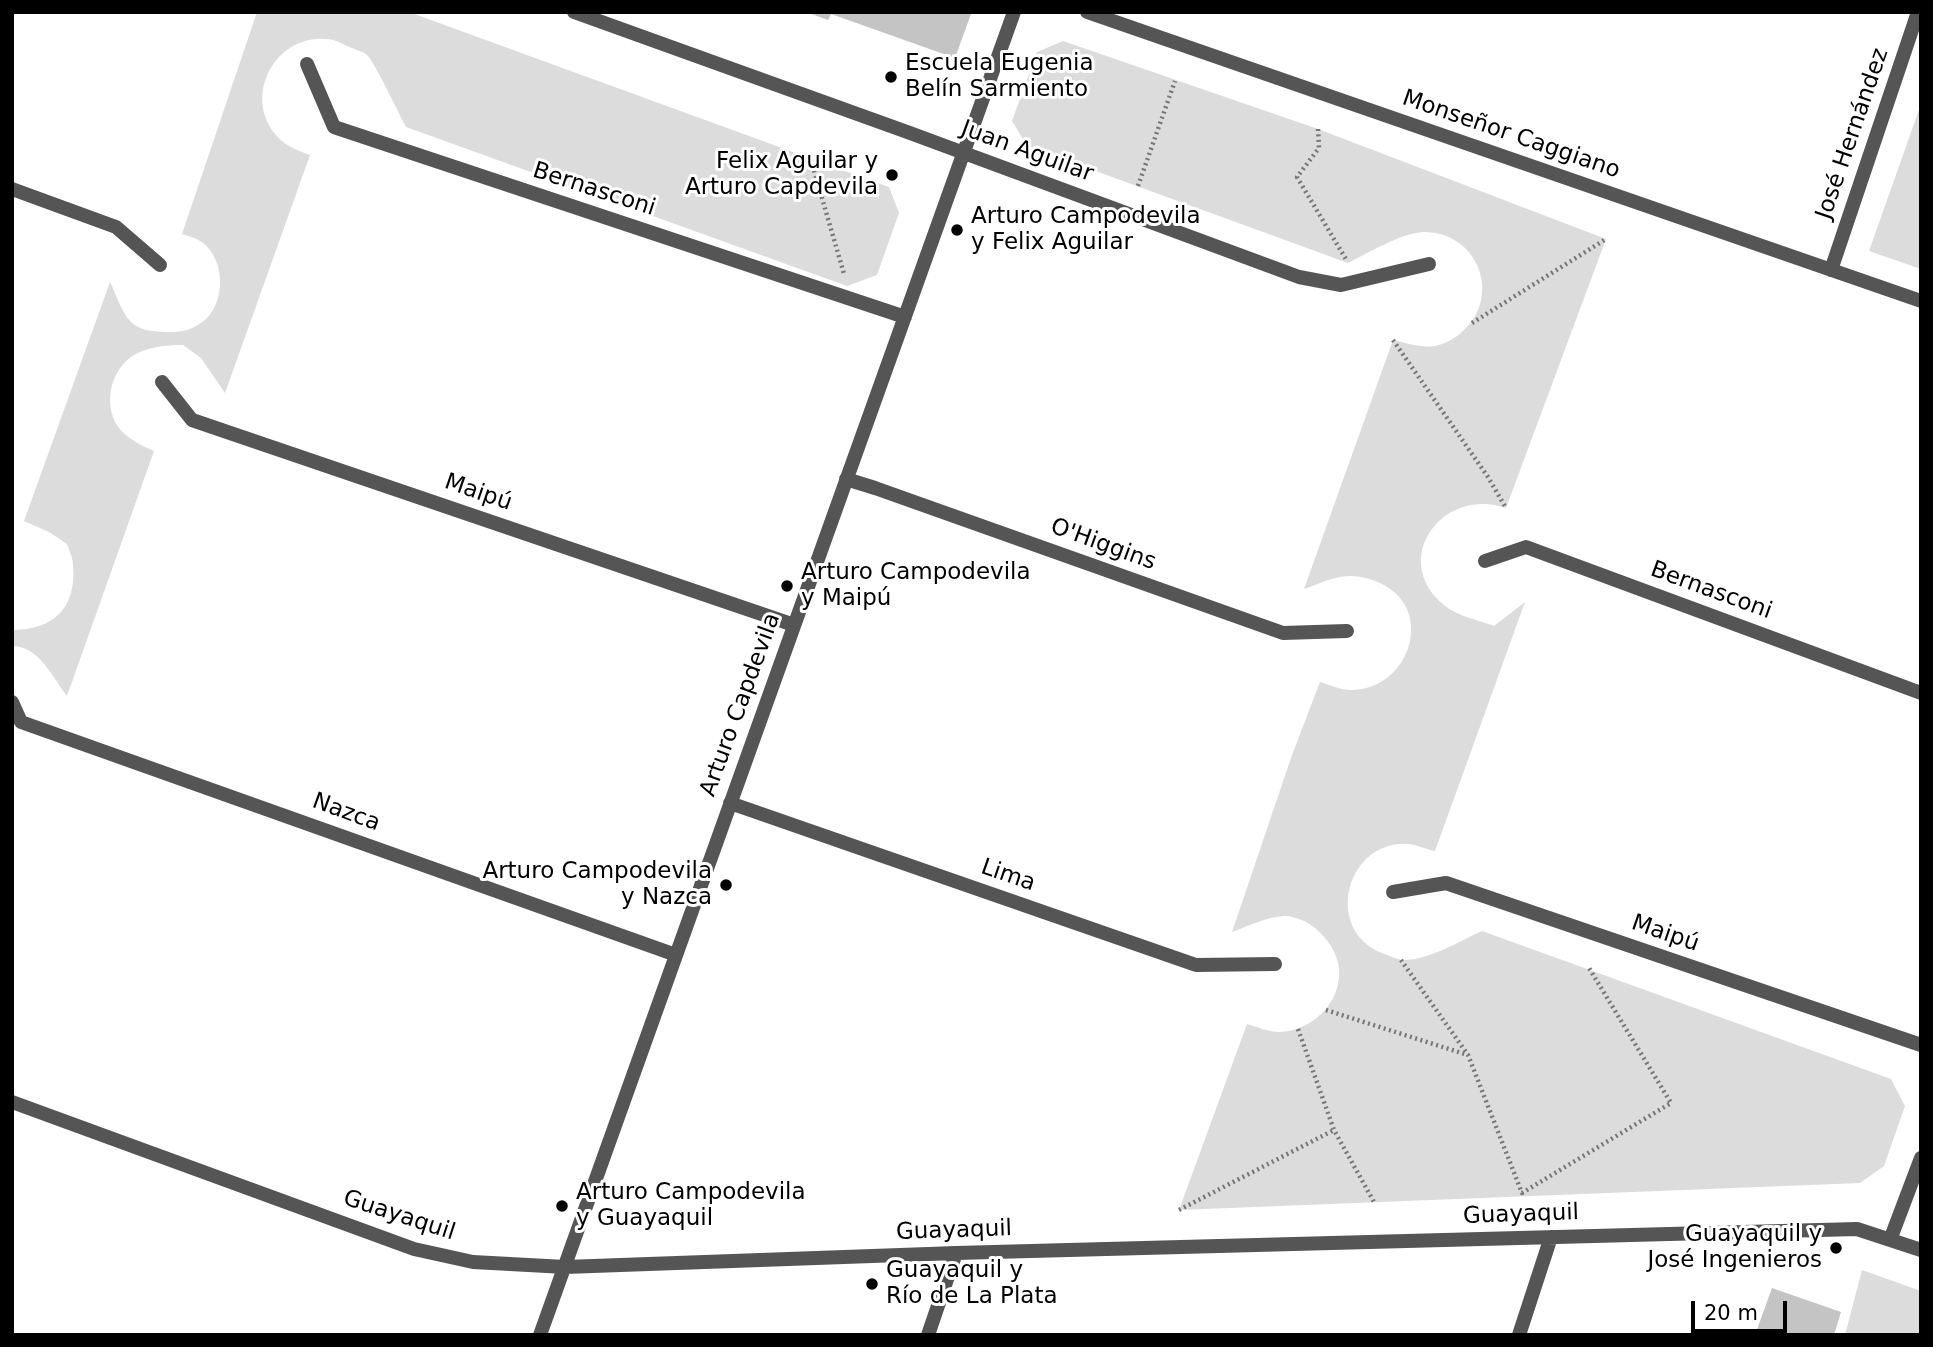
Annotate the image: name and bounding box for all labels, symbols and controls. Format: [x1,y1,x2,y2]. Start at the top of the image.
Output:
street label: José Hernández [1811,45,1895,223]
place label: Escuela Eugenia Belín Sarmiento [905,50,1094,104]
marker: Escuela Eugenia Belín Sarmiento [883,69,899,85]
street label: Monseñor Caggiano [1398,85,1624,185]
street label: Juan Aguilar [957,115,1097,189]
place label: Felix Aguilar y Arturo Capdevila [685,148,878,202]
street label: Bernasconi [529,157,659,223]
marker: Felix Aguilar y Arturo Capdevila [884,167,900,183]
place label: Arturo Campodevila y Felix Aguilar [971,203,1201,257]
marker: Arturo Campodevila y Felix Aguilar [949,222,965,238]
street label: Maipú [441,469,515,517]
street label: O'Higgins [1046,513,1160,577]
street label: Bernasconi [1646,556,1776,626]
place label: Arturo Campodevila y Maipú [801,559,1031,613]
marker: Arturo Campodevila y Maipú [779,578,795,594]
street label: Arturo Capdevila [695,610,787,800]
street label: Nazca [308,788,384,838]
street label: Lima [977,854,1039,898]
place label: Arturo Campodevila y Nazca [482,858,712,912]
marker: Arturo Campodevila y Nazca [718,877,734,893]
street label: Maipú [1628,910,1702,958]
place label: Arturo Campodevila y Guayaquil [576,1179,806,1233]
street label: Guayaquil [339,1185,459,1247]
marker: Arturo Campodevila y Guayaquil [554,1198,570,1214]
street label: Guayaquil [1462,1199,1580,1231]
street label: Guayaquil [895,1215,1013,1247]
place label: Guayaquil y José Ingenieros [1647,1221,1822,1275]
marker: Guayaquil y José Ingenieros [1828,1240,1844,1256]
place label: Guayaquil y Río de La Plata [886,1257,1058,1311]
marker: Guayaquil y Río de La Plata [864,1276,880,1292]
scale bar [1695,1288,1791,1332]
text: 20 m [1704,1301,1758,1325]

